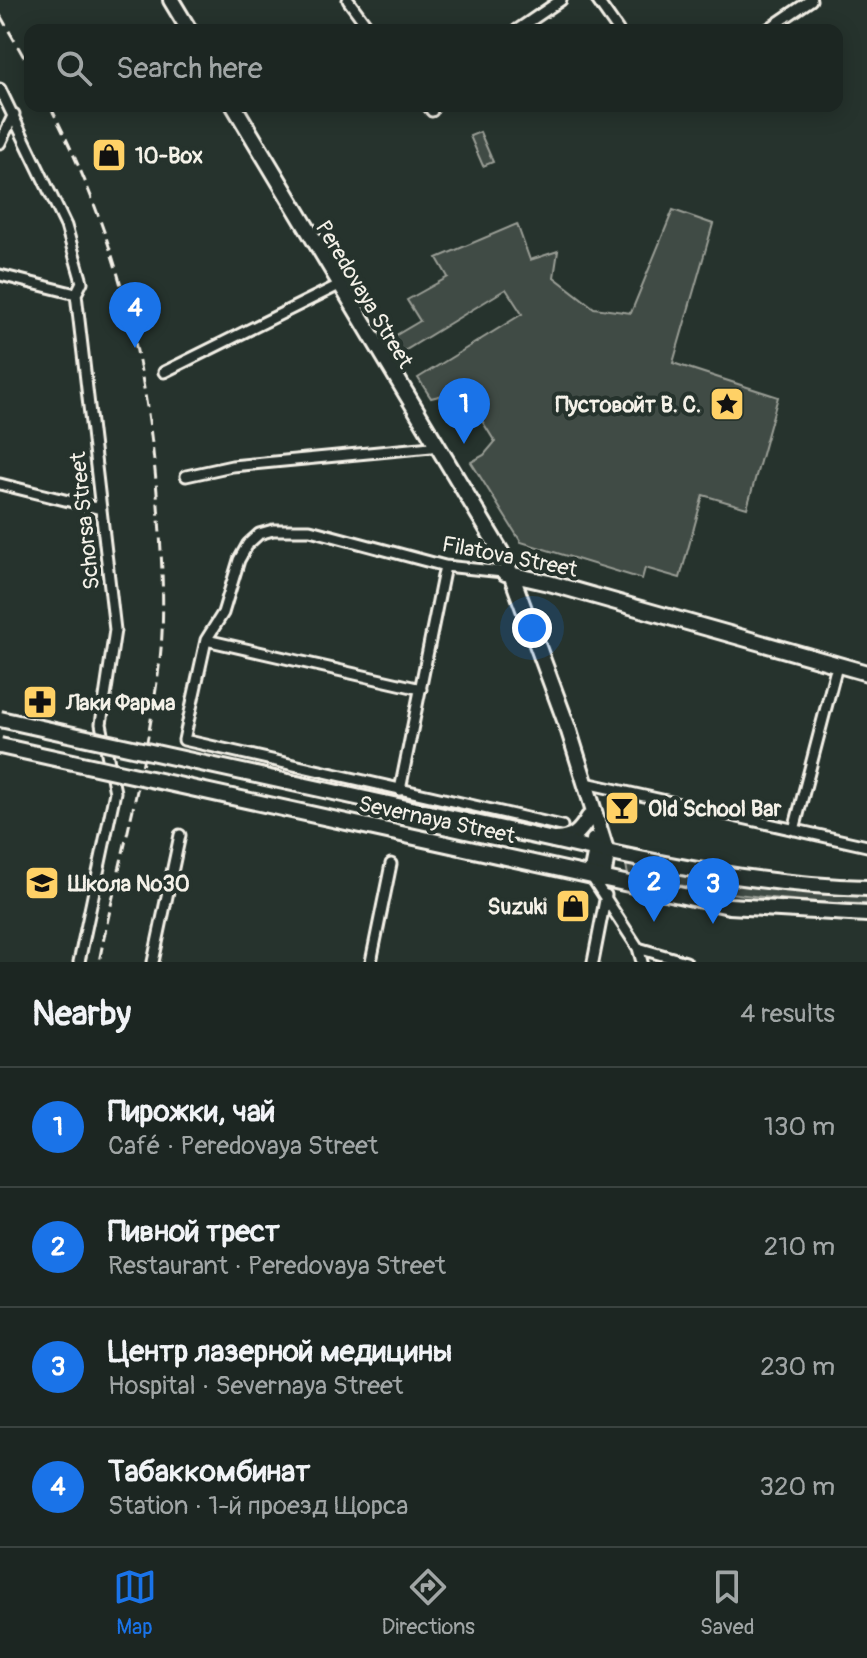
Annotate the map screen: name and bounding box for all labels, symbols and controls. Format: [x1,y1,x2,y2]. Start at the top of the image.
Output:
search box [24,24,843,112]
icon: search [52,46,96,90]
text: Search here [116,50,263,87]
shop icon: 10-Box [90,136,128,174]
place label: 10-Box [135,142,203,170]
street label: Peredovaya Street [309,215,419,374]
pin: 4 [109,282,161,348]
pin: 1 [438,378,490,444]
place icon: Пустовойт В. С. [708,385,746,423]
place label: Пустовойт В. С. [555,391,701,419]
street label: Schorsa Street [64,450,106,591]
street label: Filatova Street [440,530,580,584]
your location [512,608,552,648]
pharmacy icon: Лаки Фарма [21,683,59,721]
place label: Лаки Фарма [65,689,175,717]
bar icon: Old School Bar [603,789,641,827]
street label: Severnaya Street [356,790,518,850]
place label: Old School Bar [648,795,782,823]
pin: 2 [628,856,680,922]
pin: 3 [687,858,739,924]
school or university icon: Школа №30 [23,864,61,902]
place label: Школа №30 [67,870,190,898]
shop icon: Suzuki [554,887,592,925]
place label: Suzuki [487,893,547,921]
text: Nearby [32,993,131,1036]
text: 4 results [740,998,835,1030]
text: Пирожки, чай [108,1093,275,1130]
text: 1 [53,1111,63,1143]
text: 130 m [764,1111,835,1143]
text: Café · Peredovaya Street [108,1130,378,1162]
text: Пивной трест [108,1213,280,1250]
text: 2 [51,1231,65,1263]
text: 210 m [764,1231,835,1263]
text: Restaurant · Peredovaya Street [108,1250,446,1282]
text: Центр лазерной медицины [108,1333,452,1370]
text: 3 [51,1351,65,1383]
text: 230 m [760,1351,835,1383]
text: Hospital · Severnaya Street [108,1370,403,1402]
text: Табаккомбинат [108,1453,310,1490]
text: 4 [50,1471,66,1503]
text: 320 m [759,1471,835,1503]
text: Station · 1-й проезд Щорса [108,1490,408,1522]
tab: Map [113,1565,157,1641]
tab: Directions [382,1565,475,1641]
tab: Saved [700,1565,754,1641]

